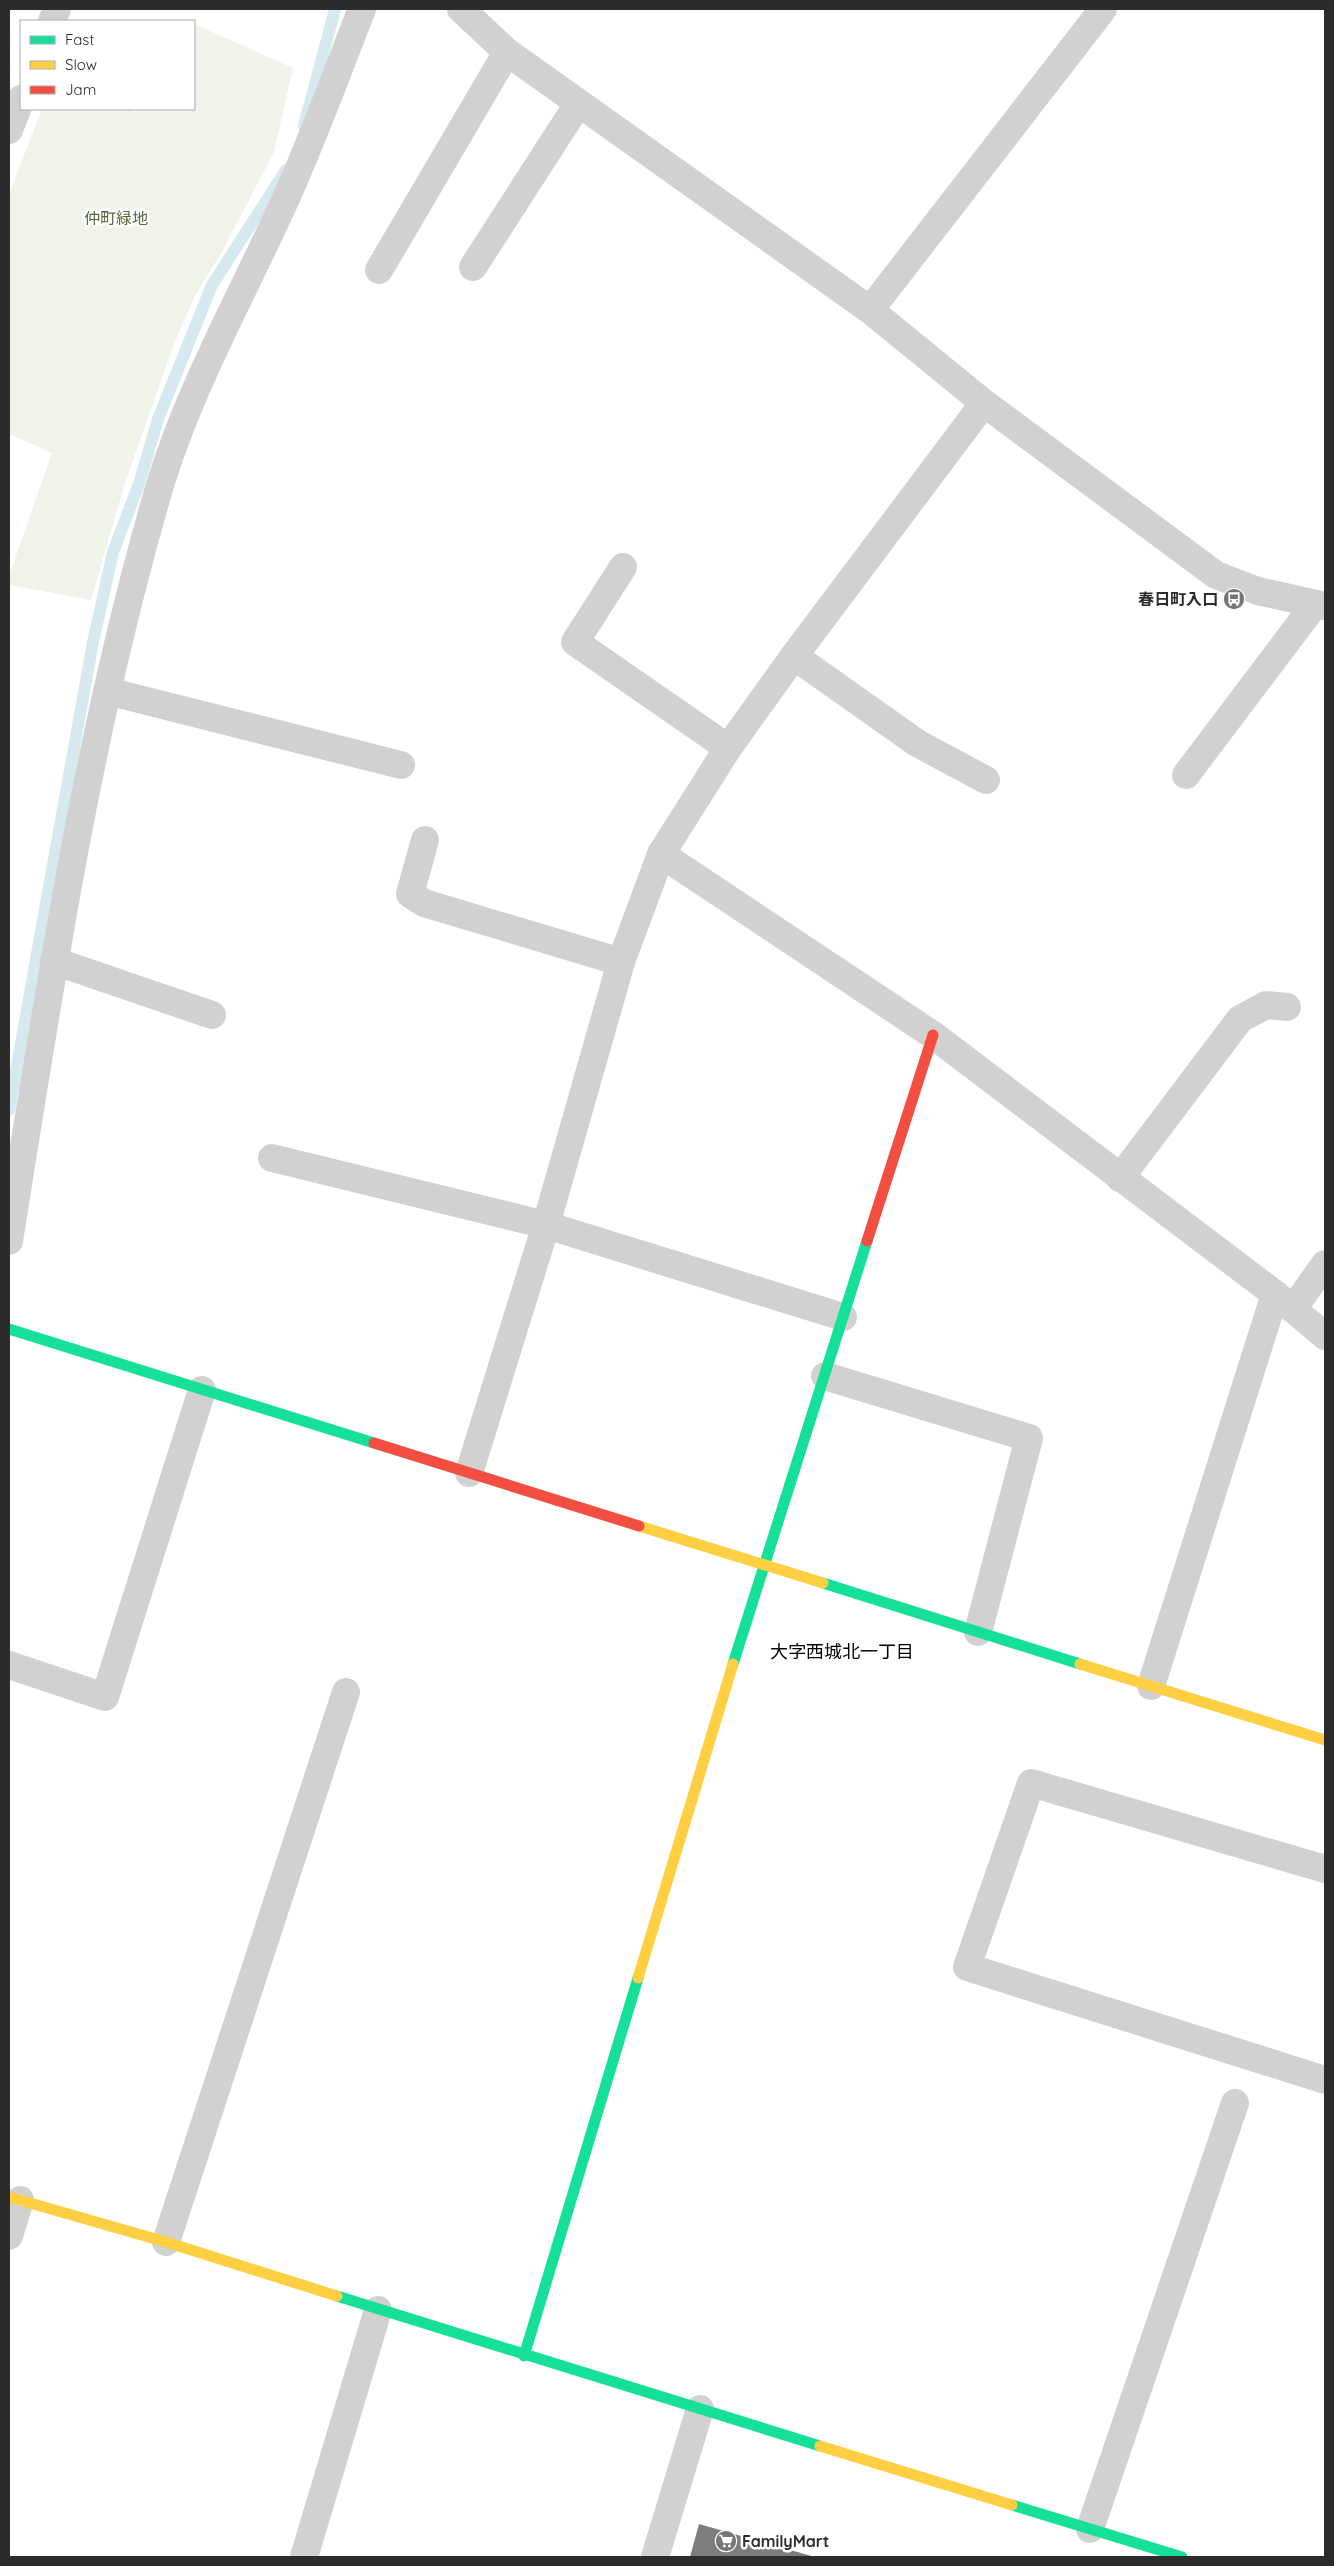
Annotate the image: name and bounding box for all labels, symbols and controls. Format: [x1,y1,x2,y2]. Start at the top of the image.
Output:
legend [20,20,195,110]
text: Fast [65,30,94,49]
text: Slow [65,55,97,74]
text: Jam [65,80,96,99]
park label: 仲町緑地 [84,208,148,228]
bus stop icon: 春日町入口 [1222,587,1246,611]
place label: 春日町入口 [1138,589,1218,609]
district label: 大字西城北一丁目 [770,1640,914,1663]
supermarket icon: FamilyMart [714,2529,738,2553]
place label: FamilyMart [742,2531,829,2551]

